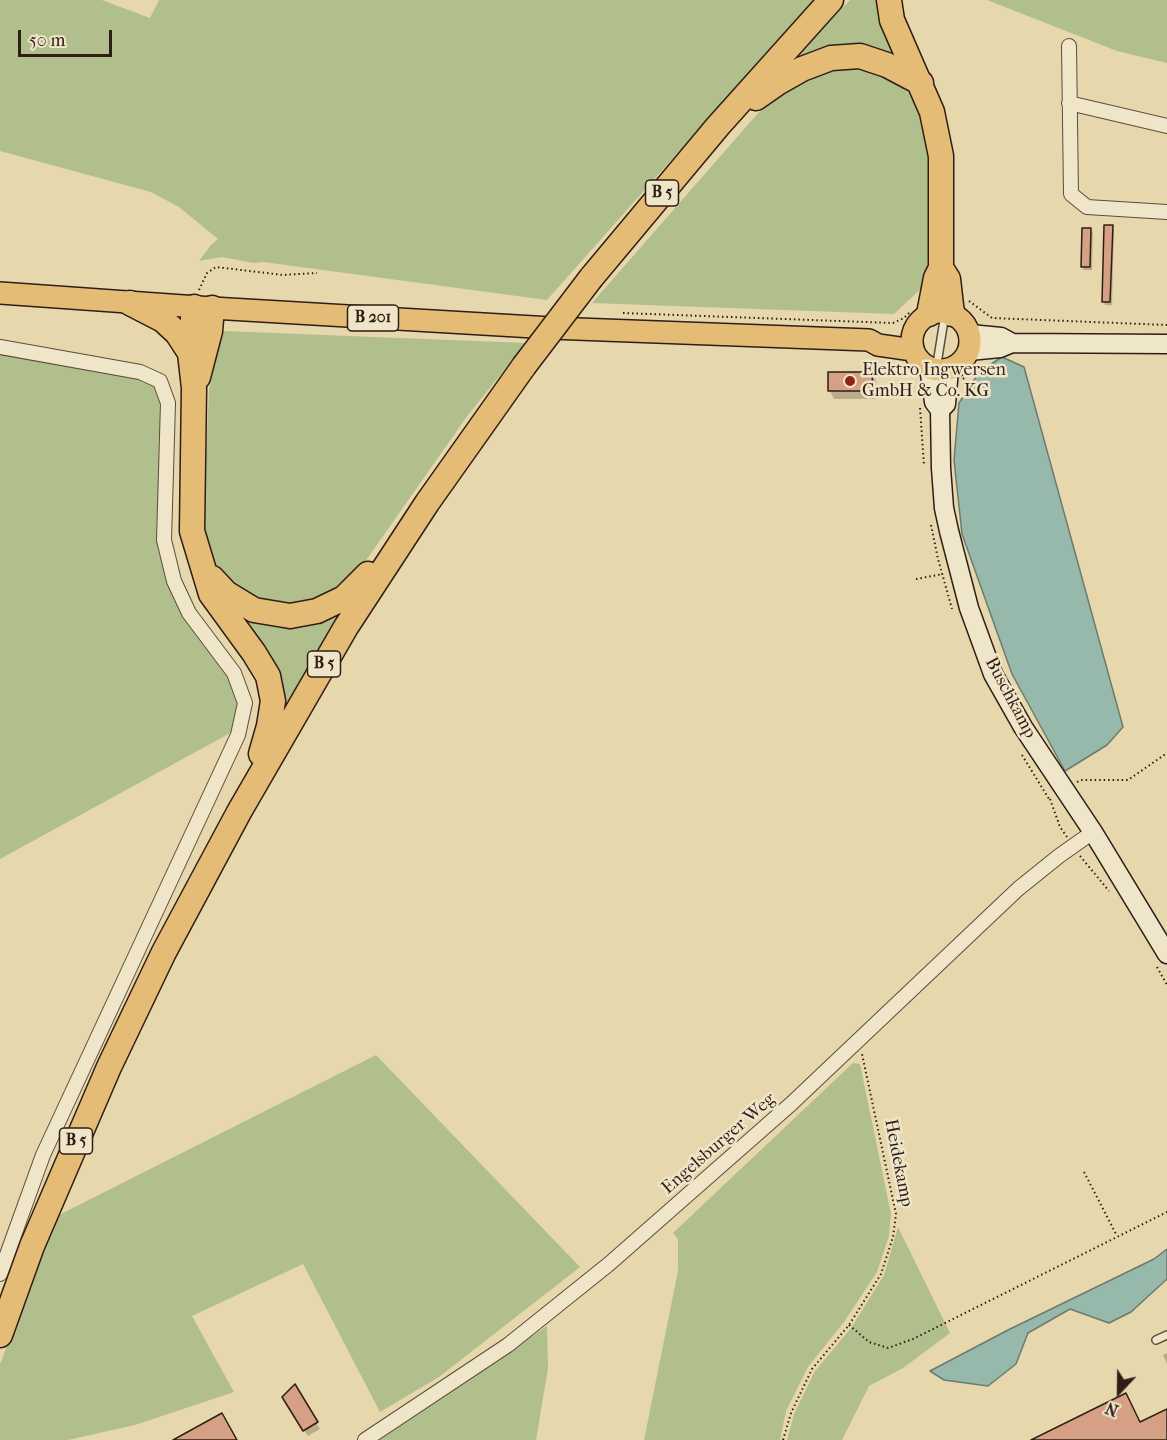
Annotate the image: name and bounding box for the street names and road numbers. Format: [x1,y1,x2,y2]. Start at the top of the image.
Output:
road number: B 5 [646,180,678,206]
road number: B 201 [348,305,398,331]
road number: B 5 [308,651,340,677]
street label: Buschkamp [980,654,1040,742]
street label: Engelsburger Weg [658,1089,780,1199]
street label: Heidekamp [879,1117,917,1209]
road number: B 5 [60,1128,92,1154]

